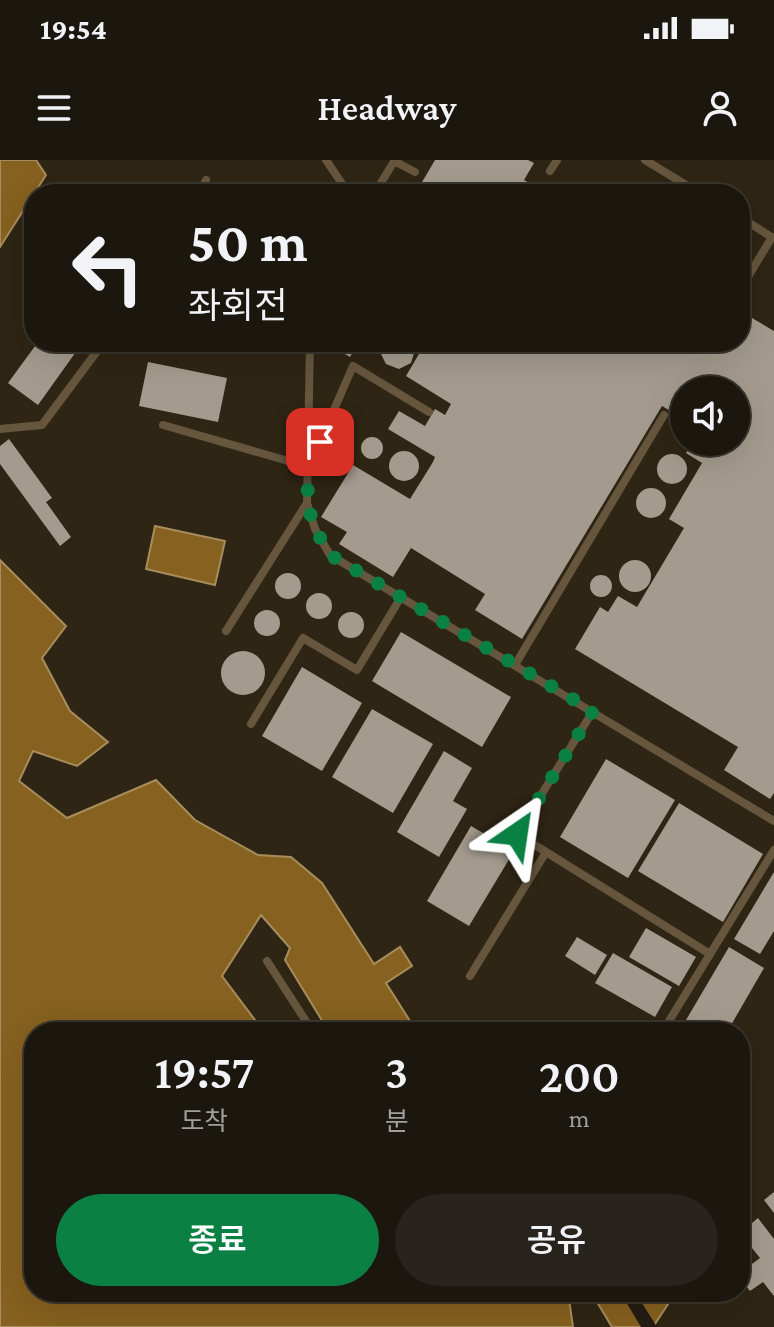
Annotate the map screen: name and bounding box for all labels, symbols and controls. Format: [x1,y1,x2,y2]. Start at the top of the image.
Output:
text: 19:54 [40,12,107,45]
icon: menu [32,86,76,130]
icon: person [698,86,742,130]
text: Headway [318,88,456,128]
text: 50 m [188,211,308,273]
icon: left [56,216,160,320]
text: 좌회전 [188,286,287,326]
map controls [670,376,750,456]
button: sound [670,376,750,456]
pin [286,408,354,476]
icon: arrive [298,420,342,464]
position arrow [475,792,559,876]
text: 19:57 [154,1045,254,1098]
text: 3 [385,1045,408,1098]
text: 200 [539,1049,620,1102]
text: m [569,1104,590,1133]
text: 도착 [180,1107,228,1136]
text: 분 [385,1107,409,1136]
button: 종료 [56,1194,379,1286]
button: 공유 [395,1194,718,1286]

